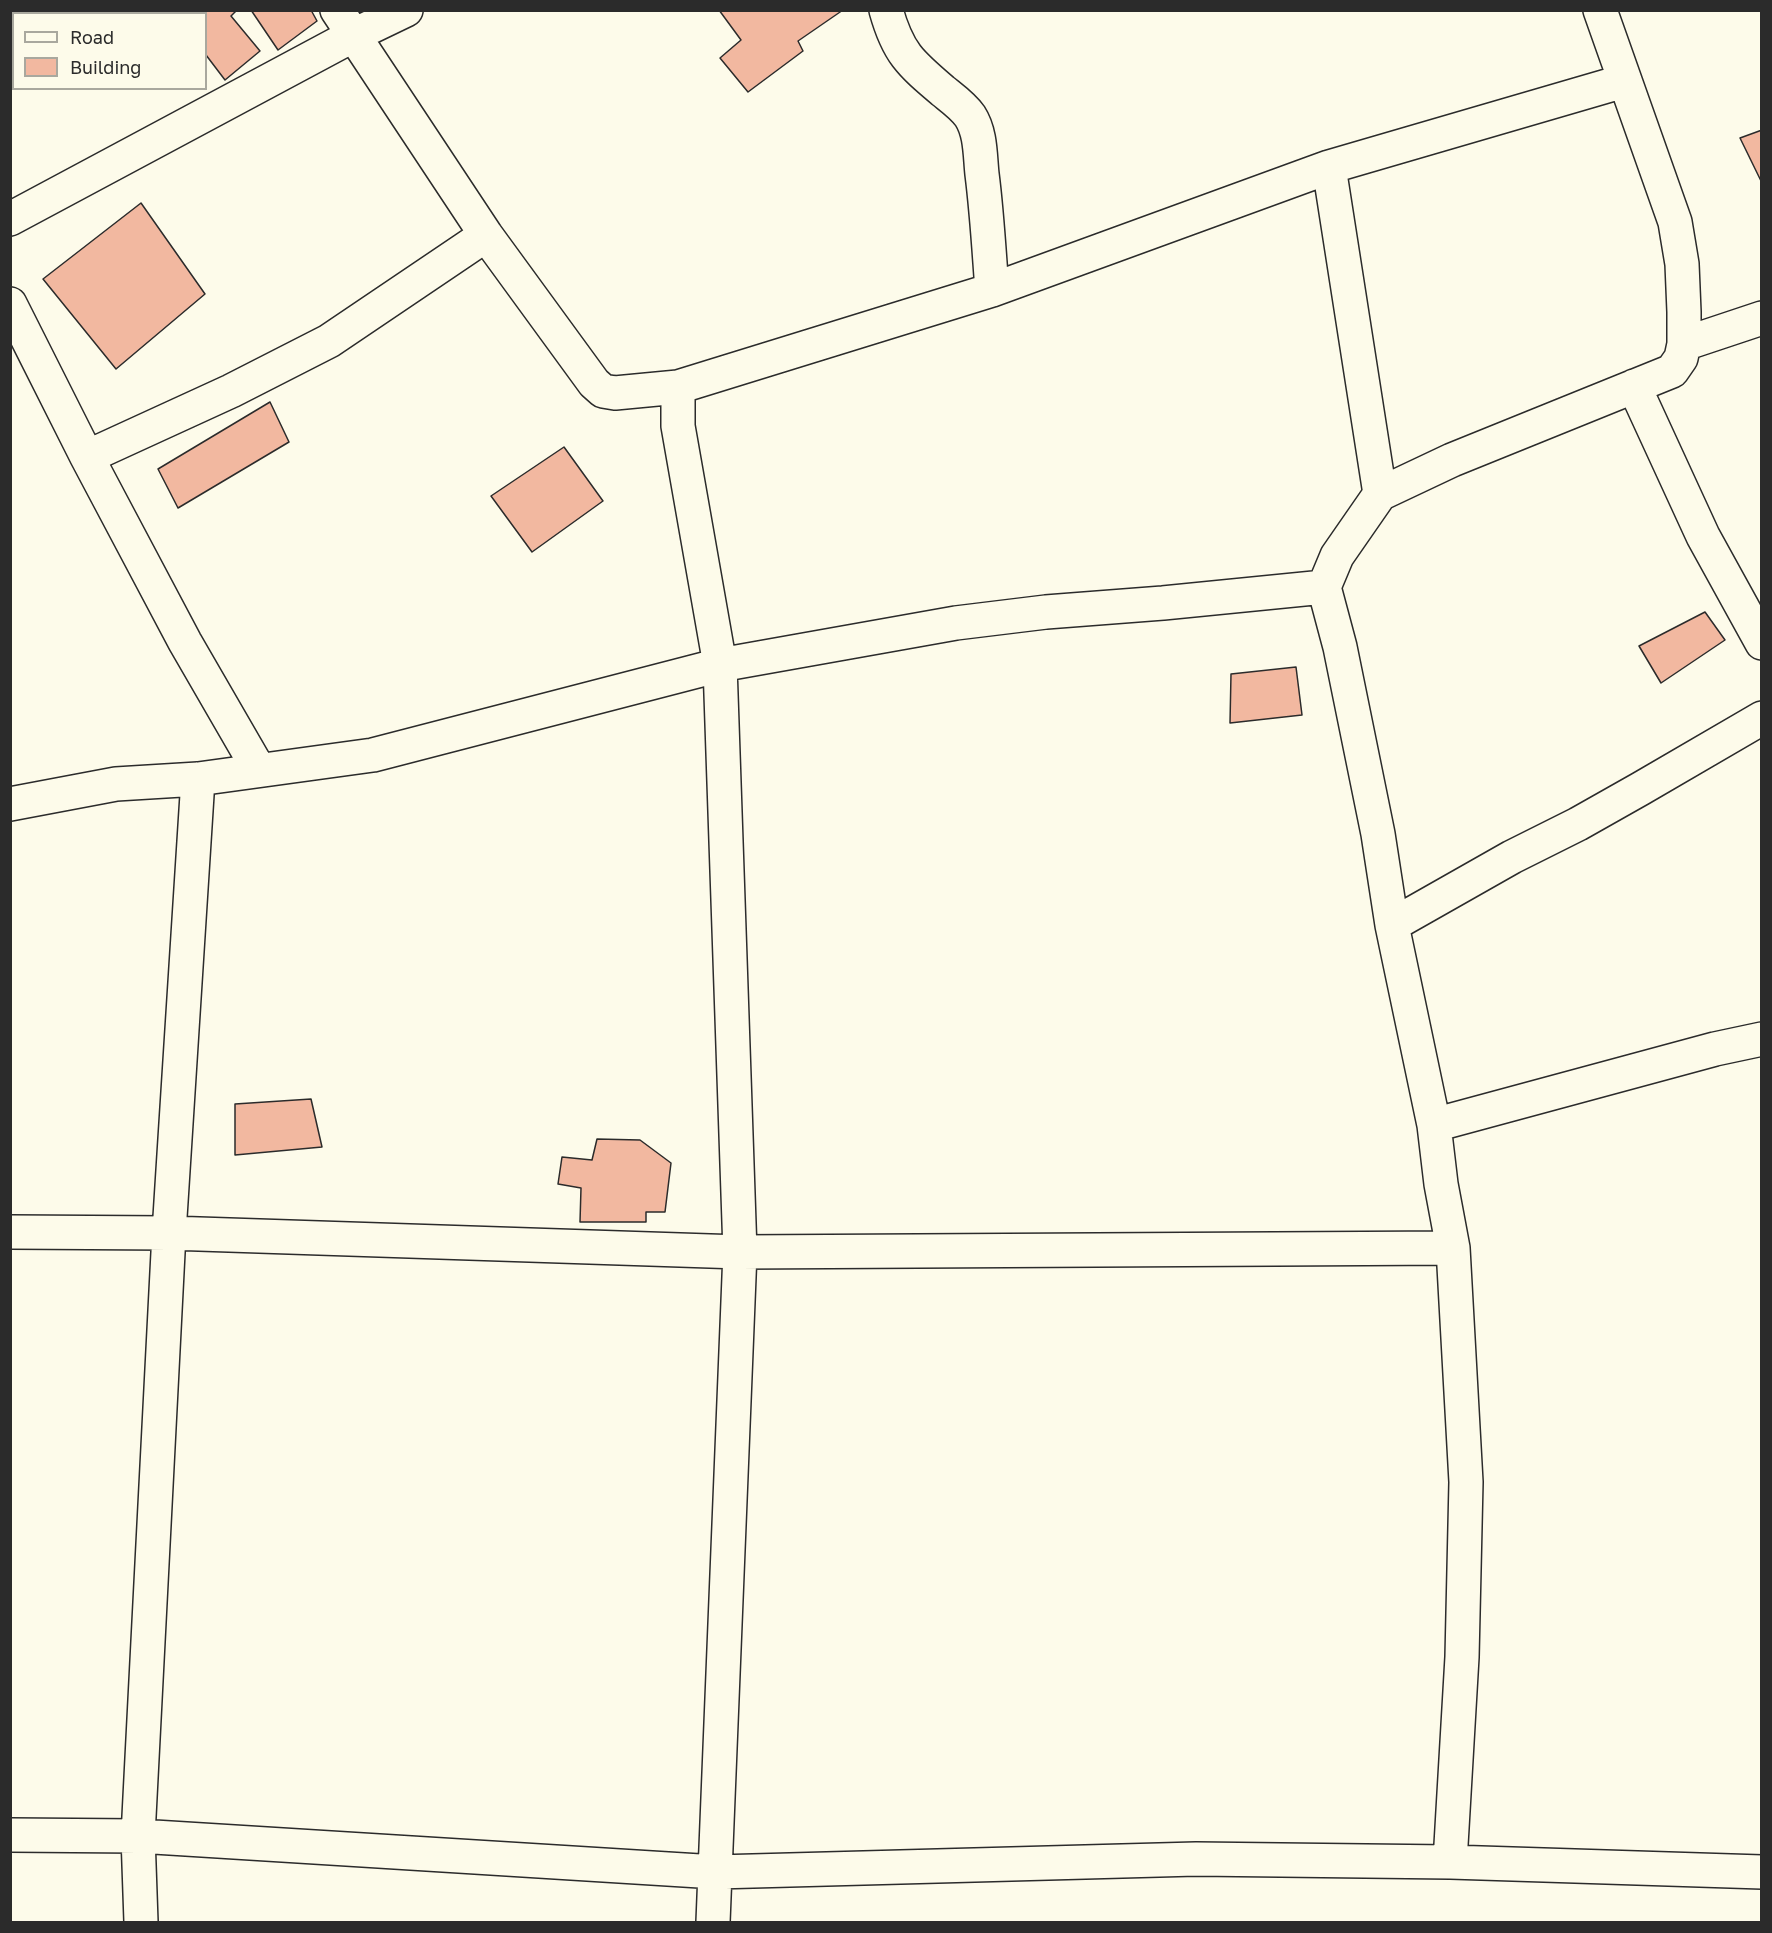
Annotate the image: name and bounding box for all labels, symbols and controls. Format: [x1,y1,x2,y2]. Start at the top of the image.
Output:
legend [12,12,207,90]
text: Road [70,26,114,48]
text: Building [70,56,141,78]

